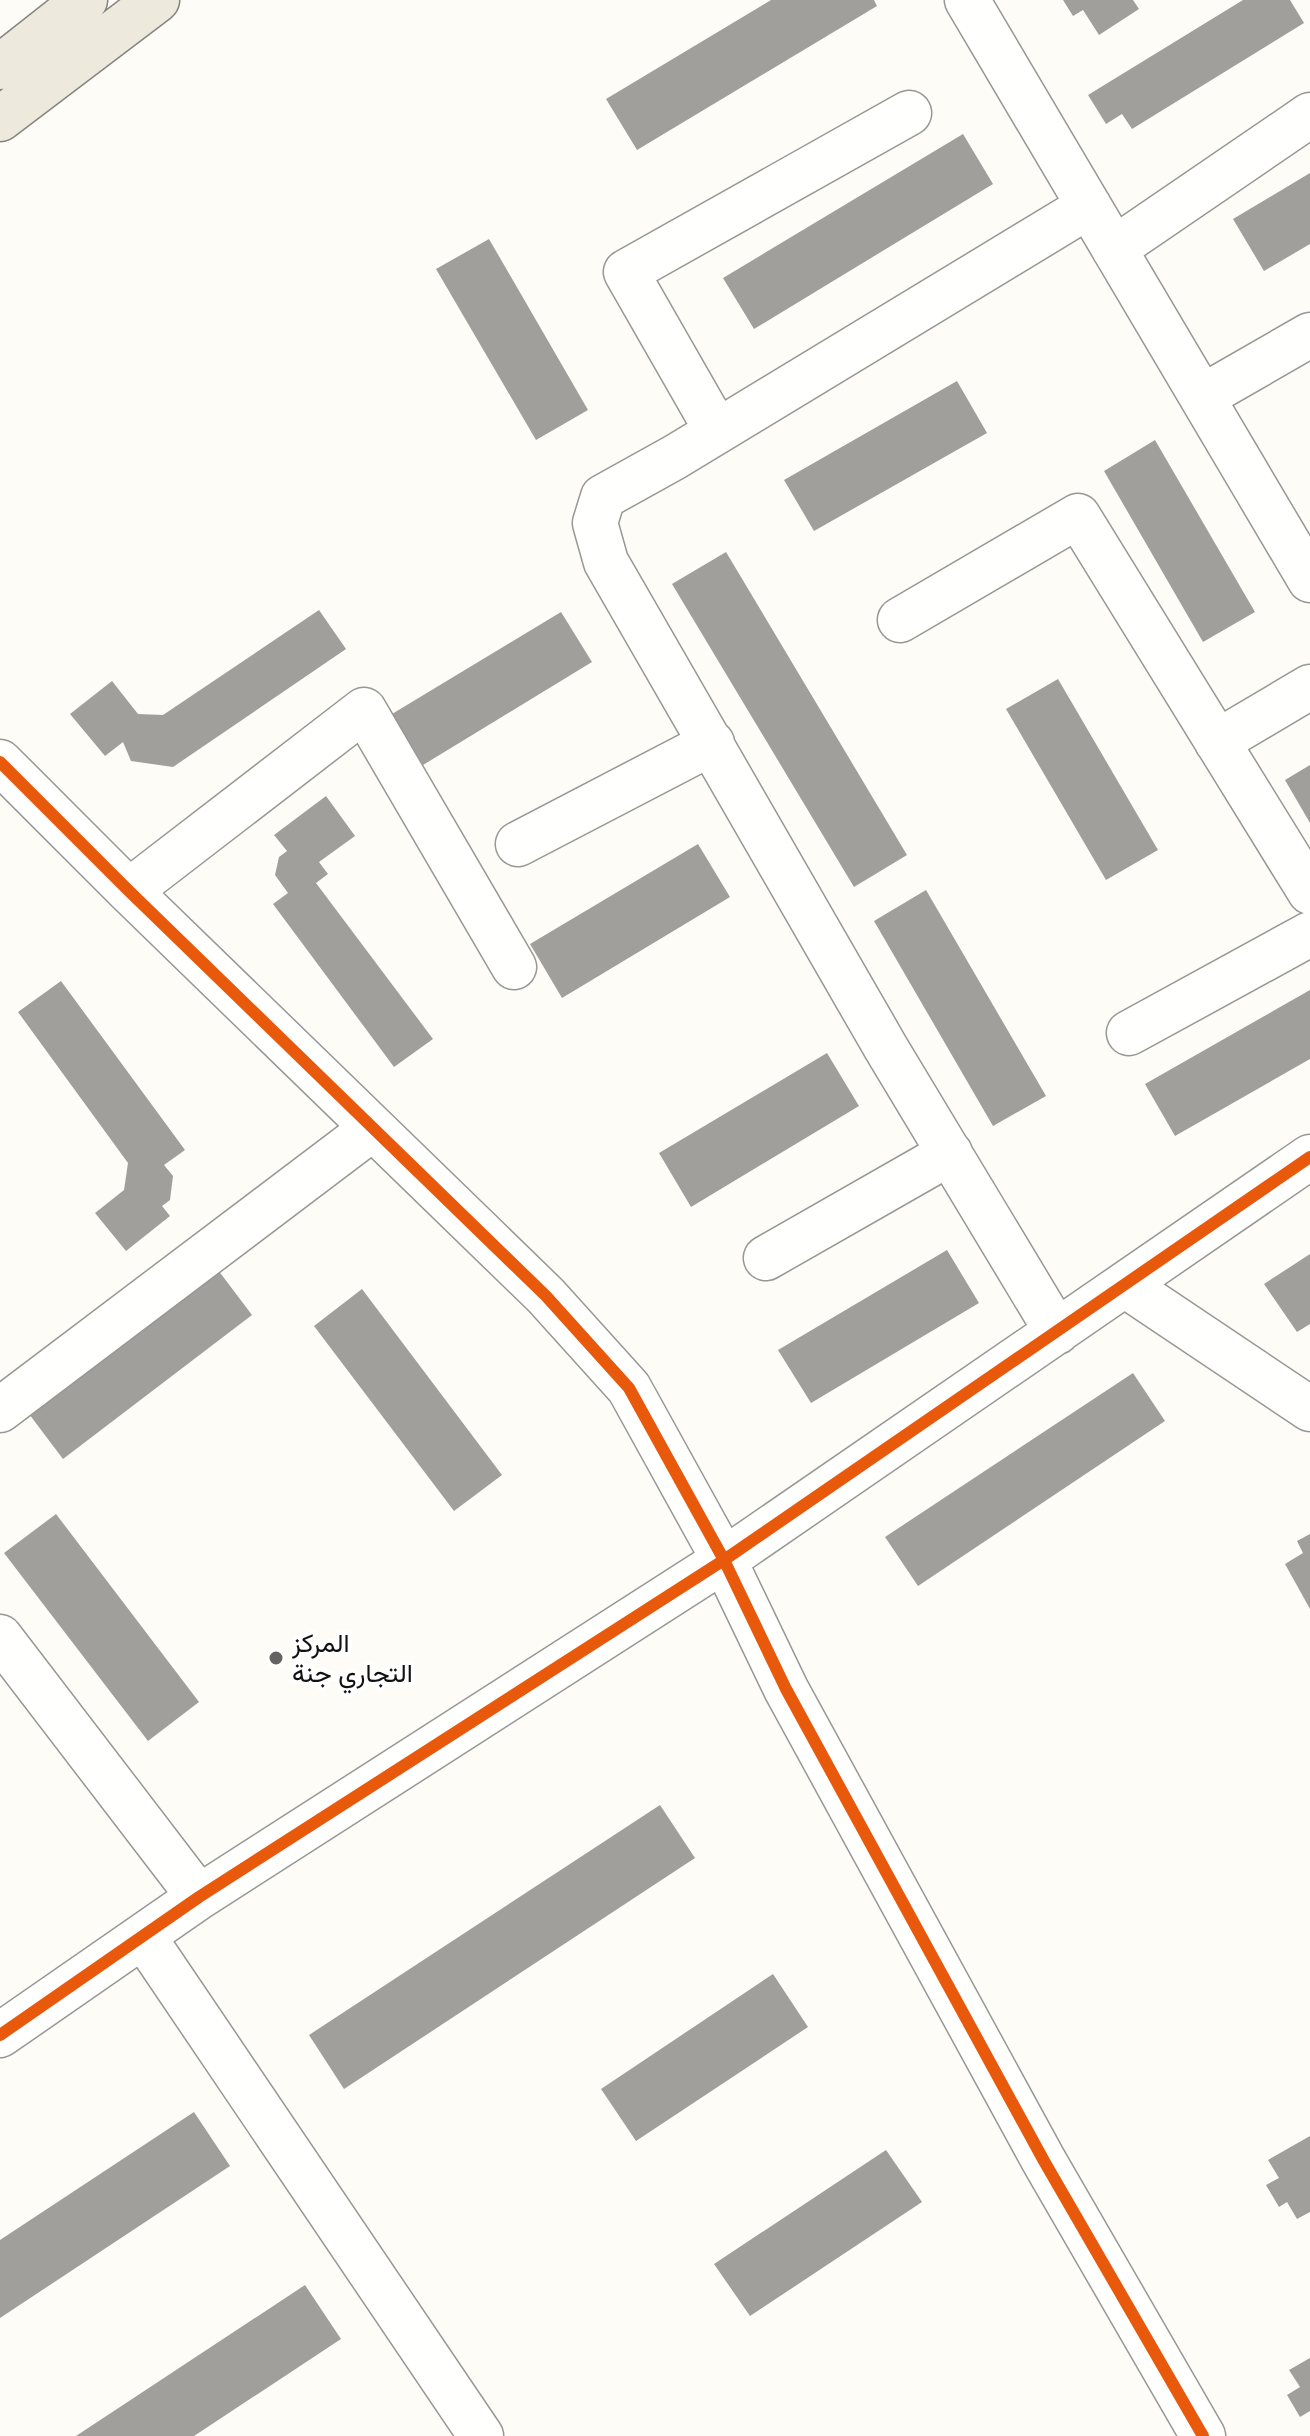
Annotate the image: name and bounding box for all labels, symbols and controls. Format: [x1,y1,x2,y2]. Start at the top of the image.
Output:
place label: المركز التجاري جنة [291,1624,413,1694]
marker: المركز التجاري جنة [267,1649,285,1667]

